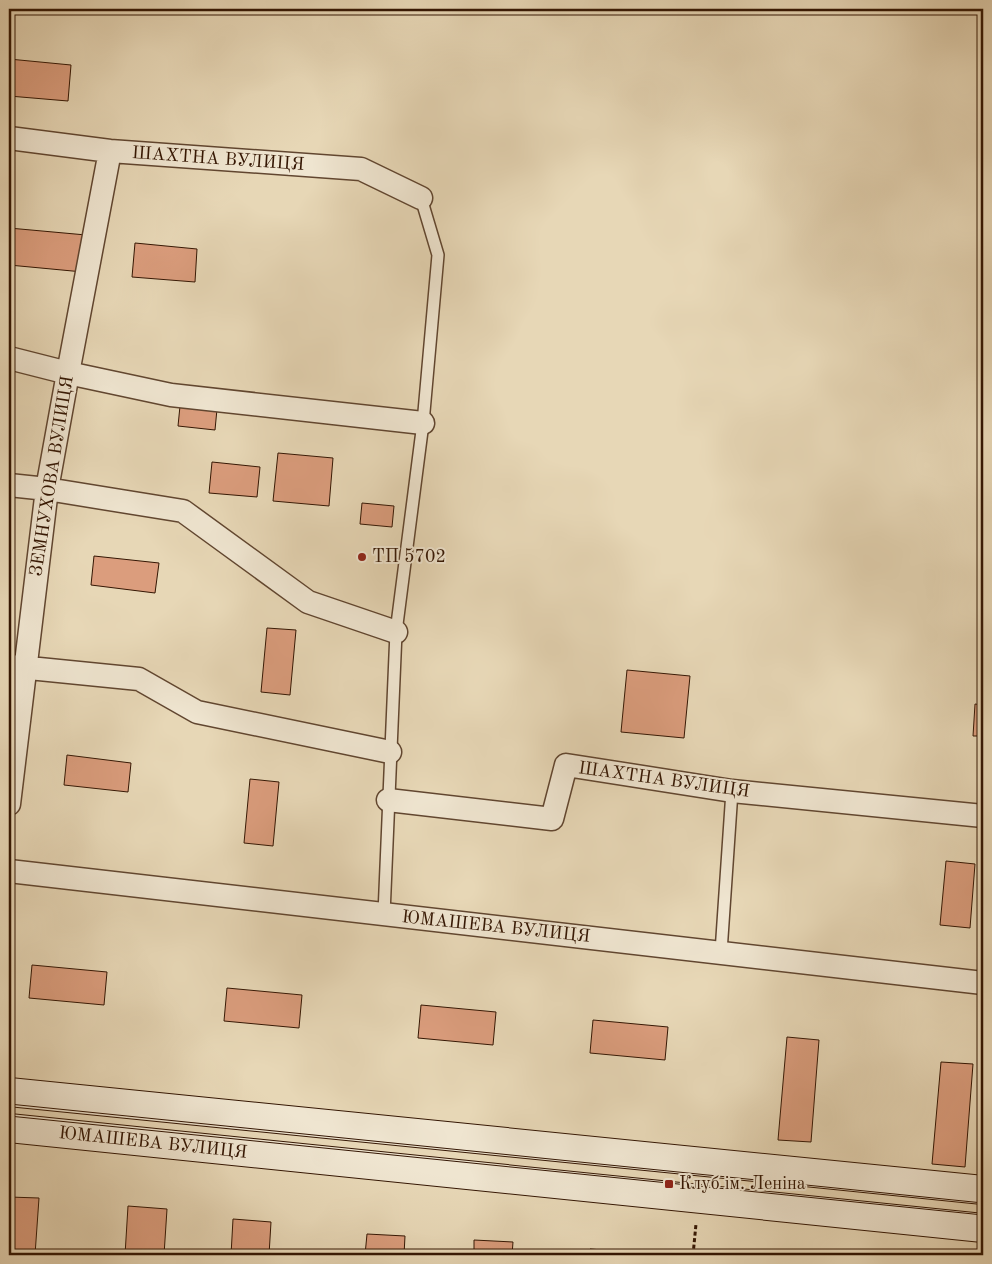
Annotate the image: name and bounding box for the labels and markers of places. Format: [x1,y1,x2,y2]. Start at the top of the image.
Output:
place label: ТП 5702 [372,548,446,566]
marker: ТП 5702 [356,551,368,563]
place label: Клуб ім. Леніна [679,1175,806,1193]
marker: Клуб ім. Леніна [663,1178,675,1190]

